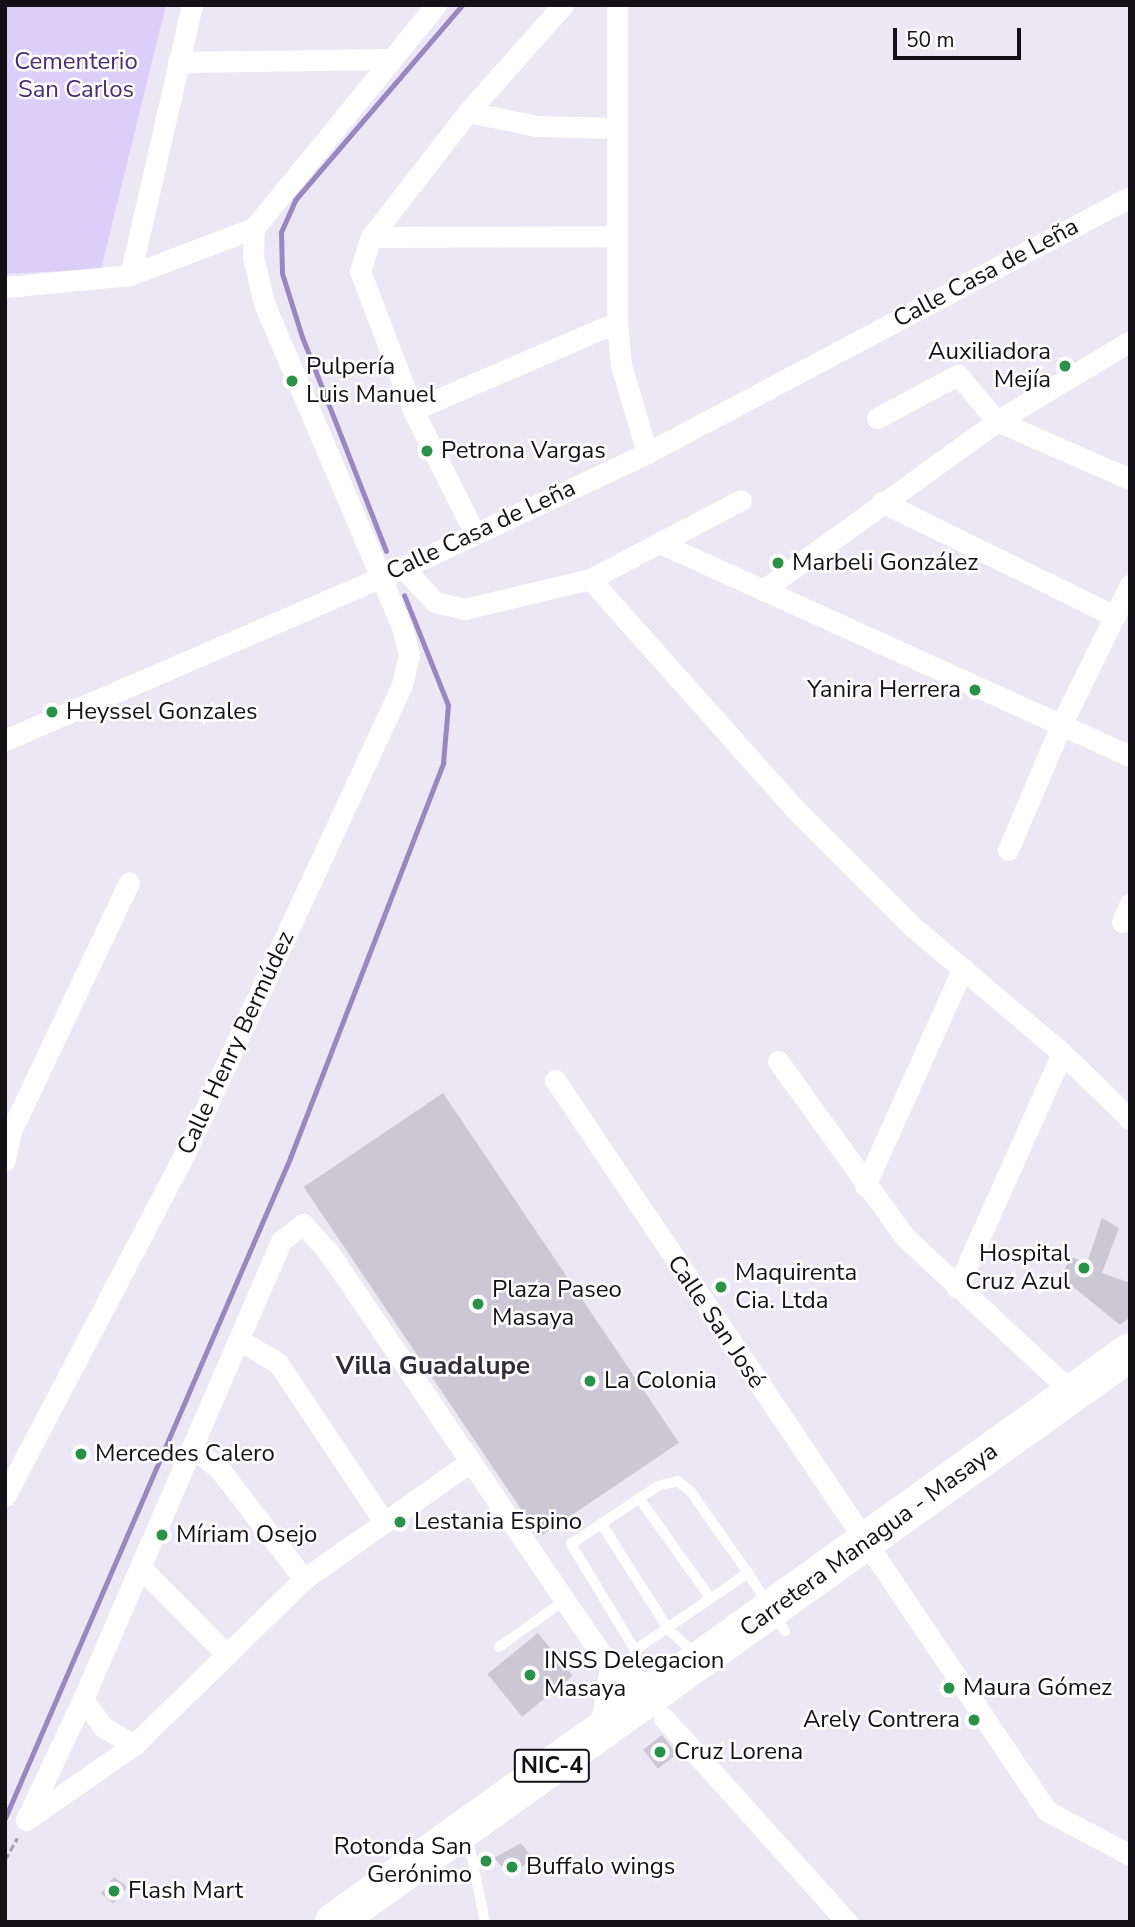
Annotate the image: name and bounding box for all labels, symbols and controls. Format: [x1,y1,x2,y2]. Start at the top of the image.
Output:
scale bar [897,14,1025,58]
text: 50 m [906,26,955,54]
park label: Cementerio San Carlos [14,48,138,104]
street label: Calle Casa de Leña [889,212,1083,334]
place label: Auxiliadora Mejía [928,338,1051,394]
place label: Pulpería Luis Manuel [306,353,436,409]
marker: Auxiliadora Mejía [1057,358,1073,374]
marker: Pulpería Luis Manuel [284,373,300,389]
place label: Petrona Vargas [441,437,606,465]
marker: Petrona Vargas [419,443,435,459]
street label: Calle Casa de Leña [382,474,580,586]
place label: Marbeli González [792,549,978,577]
marker: Marbeli González [770,555,786,571]
place label: Yanira Herrera [807,676,961,704]
marker: Yanira Herrera [967,682,983,698]
place label: Heyssel Gonzales [66,698,258,726]
marker: Heyssel Gonzales [44,704,60,720]
street label: Calle Henry Bermúdez [172,927,300,1159]
place label: Hospital Cruz Azul [965,1240,1070,1296]
street label: Calle San José [661,1250,771,1394]
place label: Maquirenta Cia. Ltda [735,1259,857,1315]
marker: Hospital Cruz Azul [1076,1260,1092,1276]
place label: Plaza Paseo Masaya [492,1276,622,1332]
marker: Maquirenta Cia. Ltda [713,1279,729,1295]
marker: Plaza Paseo Masaya [470,1296,486,1312]
district label: Villa Guadalupe [336,1350,530,1382]
place label: La Colonia [604,1367,717,1395]
marker: La Colonia [582,1373,598,1389]
street label: Carretera Managua - Masaya [735,1437,1003,1643]
place label: Mercedes Calero [95,1440,275,1468]
marker: Mercedes Calero [73,1446,89,1462]
place label: Lestania Espino [414,1508,582,1536]
marker: Lestania Espino [392,1514,408,1530]
place label: Míriam Osejo [176,1521,317,1549]
marker: Míriam Osejo [154,1527,170,1543]
place label: INSS Delegacion Masaya [544,1647,724,1703]
marker: INSS Delegacion Masaya [522,1667,538,1683]
place label: Maura Gómez [963,1674,1112,1702]
marker: Maura Gómez [941,1680,957,1696]
place label: Arely Contrera [803,1706,960,1734]
marker: Arely Contrera [966,1712,982,1728]
place label: Cruz Lorena [674,1738,803,1766]
marker: Cruz Lorena [652,1744,668,1760]
road number: NIC-4 [514,1746,590,1786]
place label: Rotonda San Gerónimo [334,1833,472,1889]
marker: Rotonda San Gerónimo [478,1853,494,1869]
place label: Buffalo wings [526,1853,675,1881]
marker: Buffalo wings [504,1859,520,1875]
place label: Flash Mart [128,1877,243,1905]
marker: Flash Mart [106,1883,122,1899]

